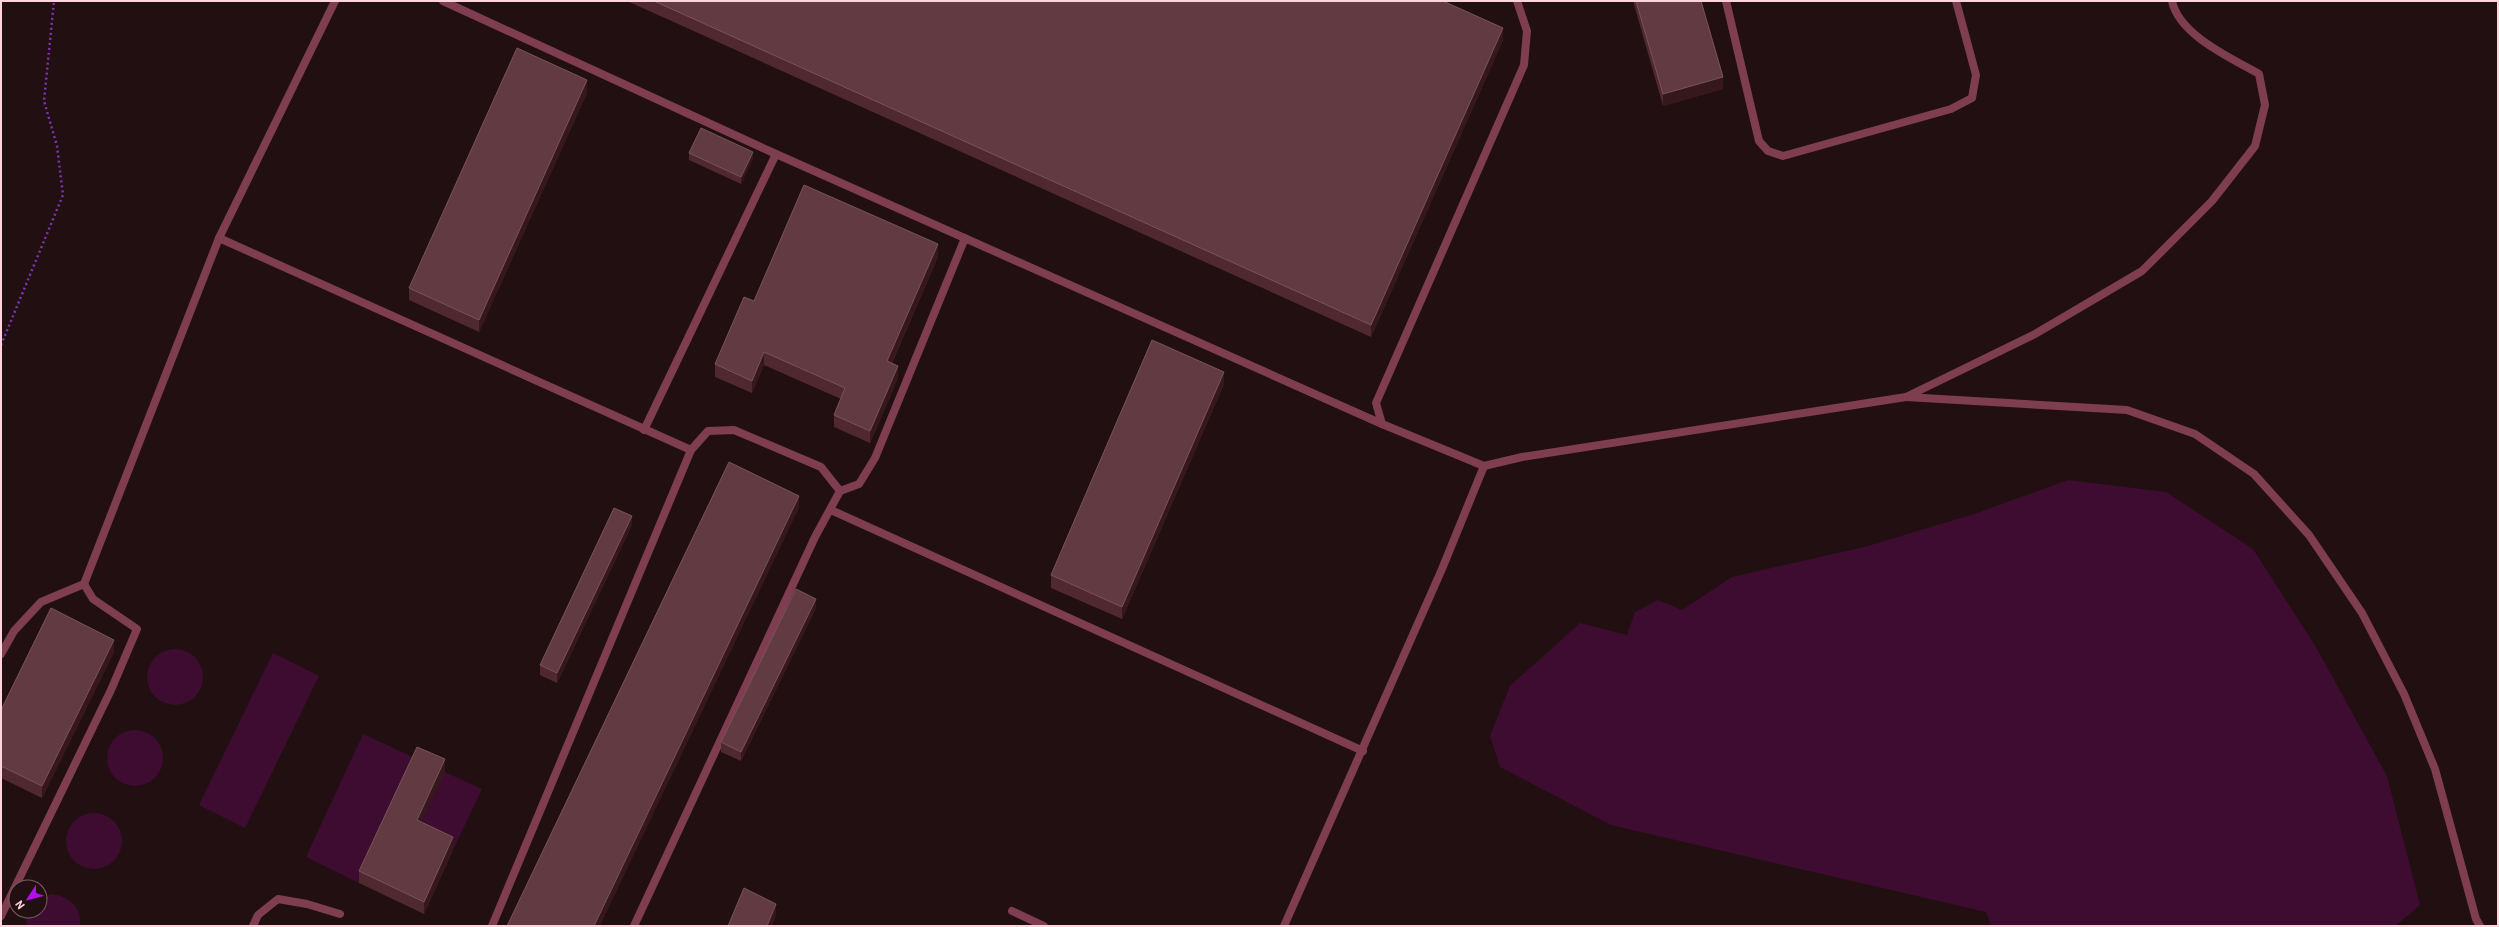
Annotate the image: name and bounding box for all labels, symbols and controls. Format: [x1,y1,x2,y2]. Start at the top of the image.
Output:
north arrow [8,879,48,919]
text: N [12,898,27,912]

